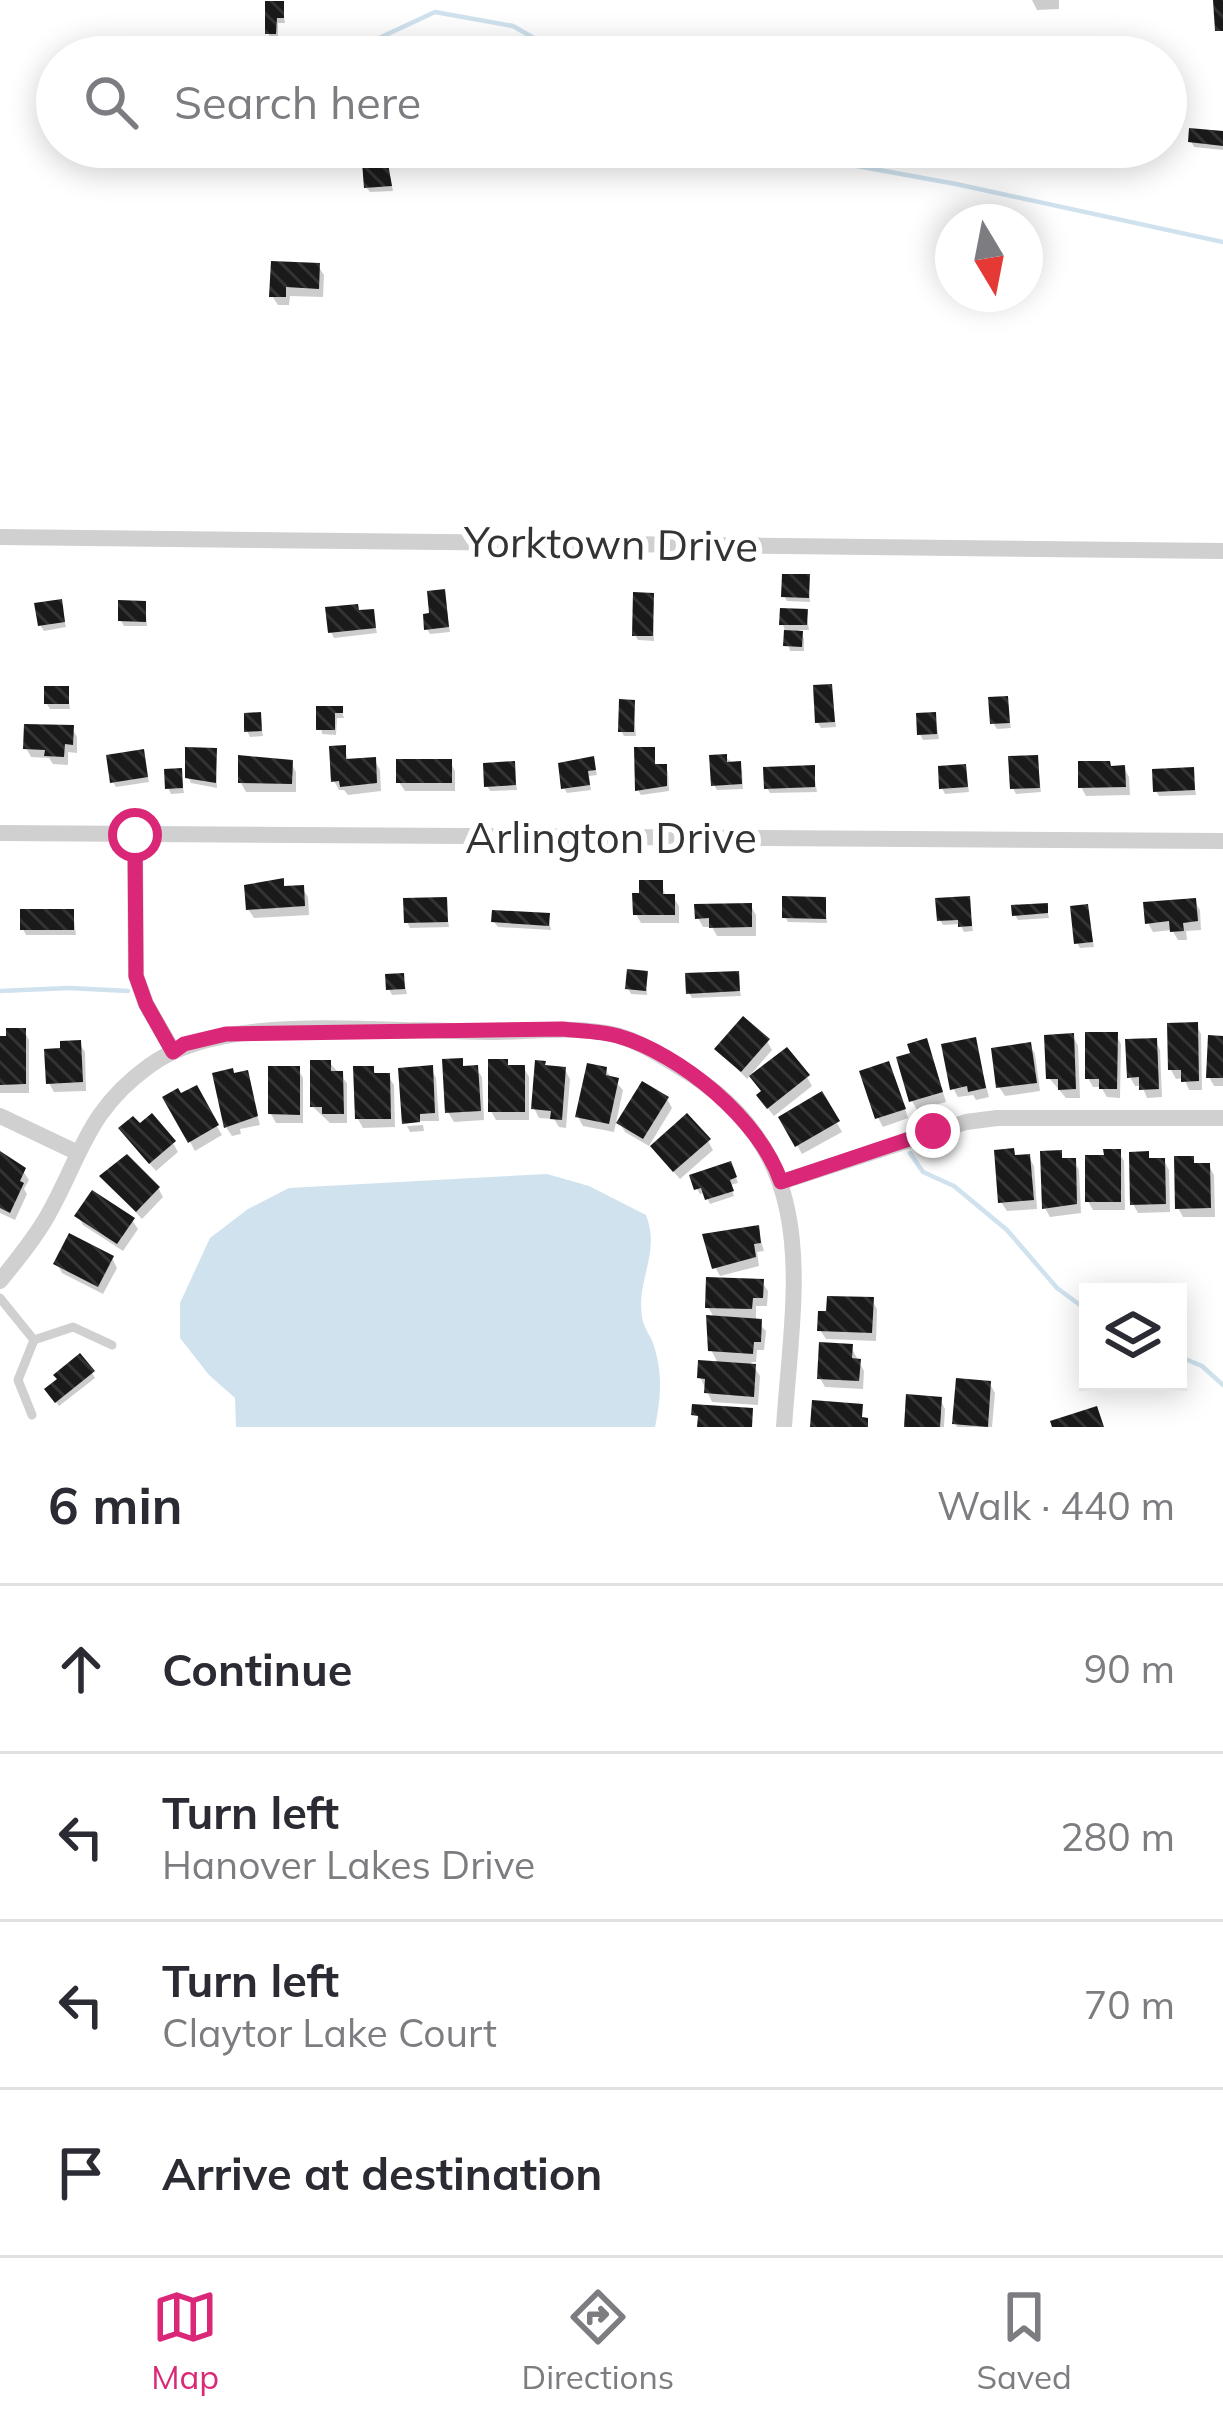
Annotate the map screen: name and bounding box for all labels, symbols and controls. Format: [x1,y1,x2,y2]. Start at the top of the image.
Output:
search box [36,36,1187,168]
icon: search [78,69,144,135]
text: Search here [174,74,421,130]
north arrow [935,204,1043,312]
street label: Yorktown Drive [462,514,759,573]
route start [108,808,162,862]
street label: Arlington Drive [465,811,757,864]
route end [906,1104,960,1158]
map controls [1079,1283,1187,1391]
button: layers [1079,1283,1187,1391]
text: 6 min [48,1473,183,1537]
text: Walk · 440 m [937,1481,1175,1530]
icon: ahead [48,1636,114,1702]
text: Continue [162,1641,352,1697]
text: 90 m [1084,1644,1175,1693]
text: Turn left [162,1784,339,1840]
icon: left [48,1804,114,1870]
text: 280 m [1060,1812,1175,1861]
text: Hanover Lakes Drive [162,1840,535,1889]
text: Turn left [162,1952,339,2008]
icon: left [48,1972,114,2038]
text: 70 m [1084,1980,1175,2029]
text: Claytor Lake Court [162,2008,497,2057]
icon: arrive [48,2140,114,2206]
text: Arrive at destination [162,2145,602,2201]
tab: Map [151,2284,219,2397]
tab: Directions [522,2284,674,2397]
tab: Saved [977,2284,1072,2397]

